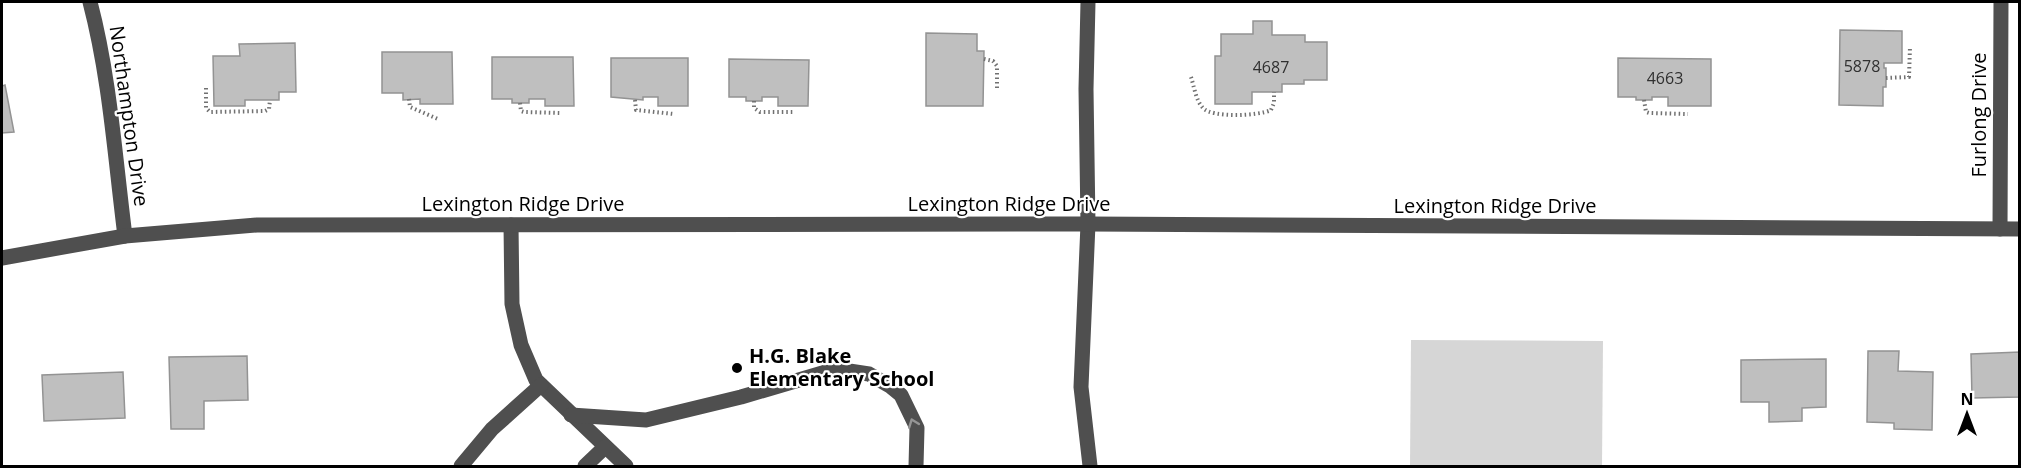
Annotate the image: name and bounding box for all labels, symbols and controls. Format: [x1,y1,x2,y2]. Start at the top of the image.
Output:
street label: Northampton Drive [103,24,156,208]
street label: Furlong Drive [1965,52,1992,178]
house number: 5878 [1844,55,1880,77]
house number: 4687 [1253,56,1289,78]
house number: 4663 [1647,67,1683,89]
street label: Lexington Ridge Drive [422,190,624,217]
street label: Lexington Ridge Drive [908,190,1110,217]
street label: Lexington Ridge Drive [1394,192,1596,219]
place label: H.G. Blake Elementary School [749,342,934,392]
marker: H.G. Blake Elementary School [730,361,744,375]
north arrow [1937,384,1997,444]
text: N [1960,388,1974,410]
one-way arrow [908,418,921,428]

